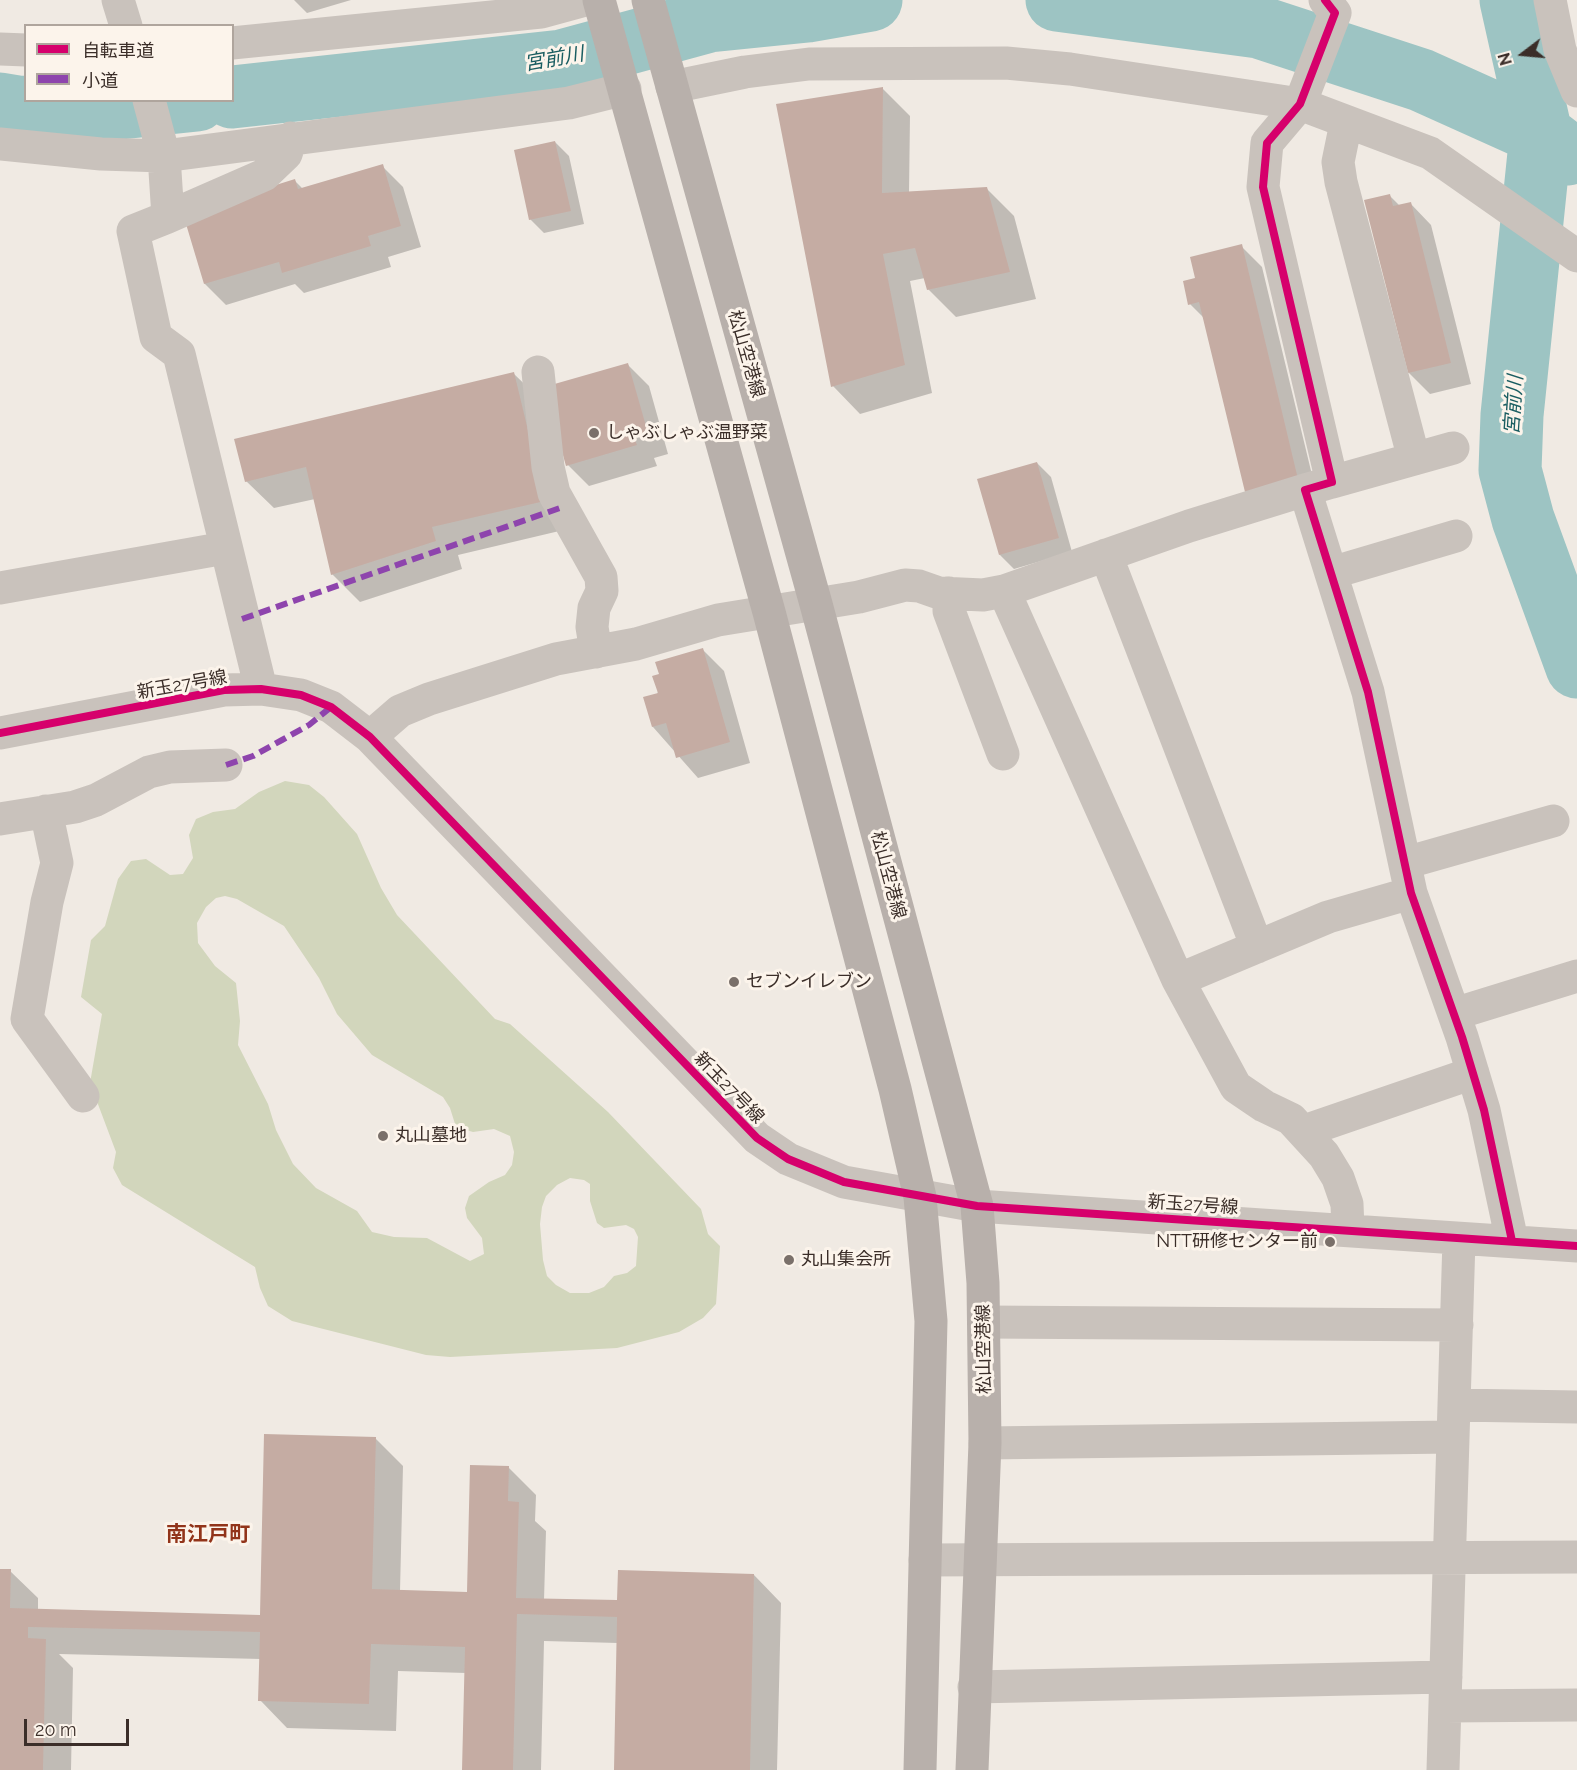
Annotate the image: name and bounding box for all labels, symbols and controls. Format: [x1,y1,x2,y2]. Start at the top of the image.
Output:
legend [24,24,234,102]
north arrow [1493,24,1553,84]
text: 自転車道 [82,40,154,61]
water label: 宮前川 [522,42,586,76]
text: N [1494,51,1516,68]
text: 小道 [82,70,118,91]
street label: 松山空港線 [723,308,769,400]
water label: 宮前川 [1500,374,1528,436]
place label: しゃぶしゃぶ温野菜 [606,422,768,444]
marker: しゃぶしゃぶ温野菜 [587,426,601,440]
street label: 新玉27号線 [135,666,229,704]
street label: 松山空港線 [866,829,910,921]
place label: セブンイレブン [746,971,872,993]
marker: セブンイレブン [727,975,741,989]
street label: 新玉27号線 [690,1048,768,1128]
place label: 丸山墓地 [395,1125,467,1147]
marker: 丸山墓地 [376,1129,390,1143]
street label: 新玉27号線 [1147,1191,1239,1219]
place label: NTT研修センター前 [1156,1231,1318,1253]
marker: NTT研修センター前 [1323,1235,1337,1249]
place label: 丸山集会所 [801,1249,891,1271]
marker: 丸山集会所 [782,1253,796,1267]
street label: 松山空港線 [972,1304,996,1394]
district label: 南江戸町 [166,1522,250,1548]
scale bar [27,1707,132,1745]
text: 20 m [35,1719,77,1740]

